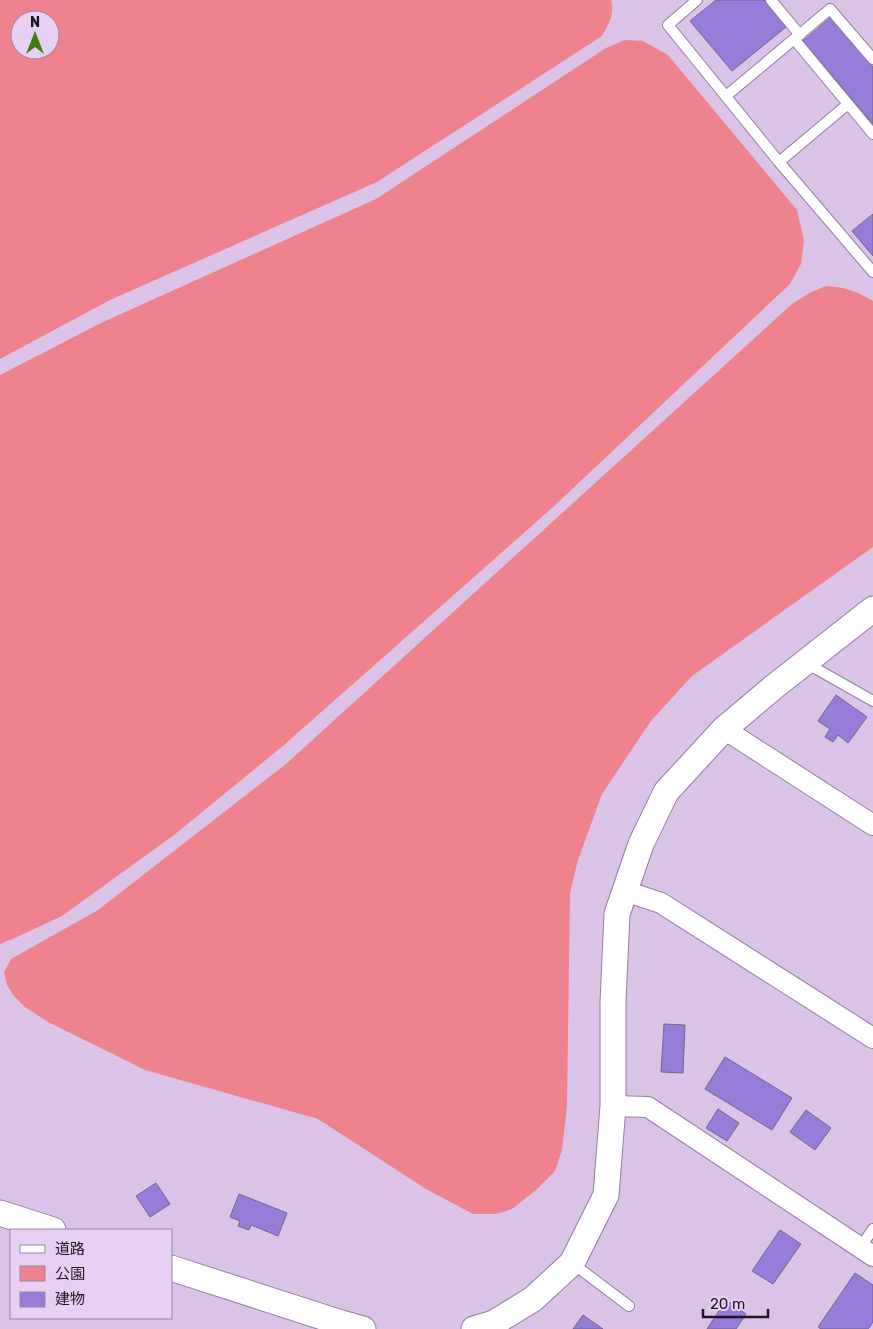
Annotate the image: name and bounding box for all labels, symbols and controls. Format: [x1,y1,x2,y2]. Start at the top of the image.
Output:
north arrow [10,10,60,60]
text: N [30,14,40,31]
legend [10,1229,172,1319]
text: 道路 [55,1240,85,1258]
text: 公園 [55,1265,85,1283]
scale bar [703,1286,768,1318]
text: 建物 [55,1290,85,1308]
text: 20 m [710,1295,745,1313]

